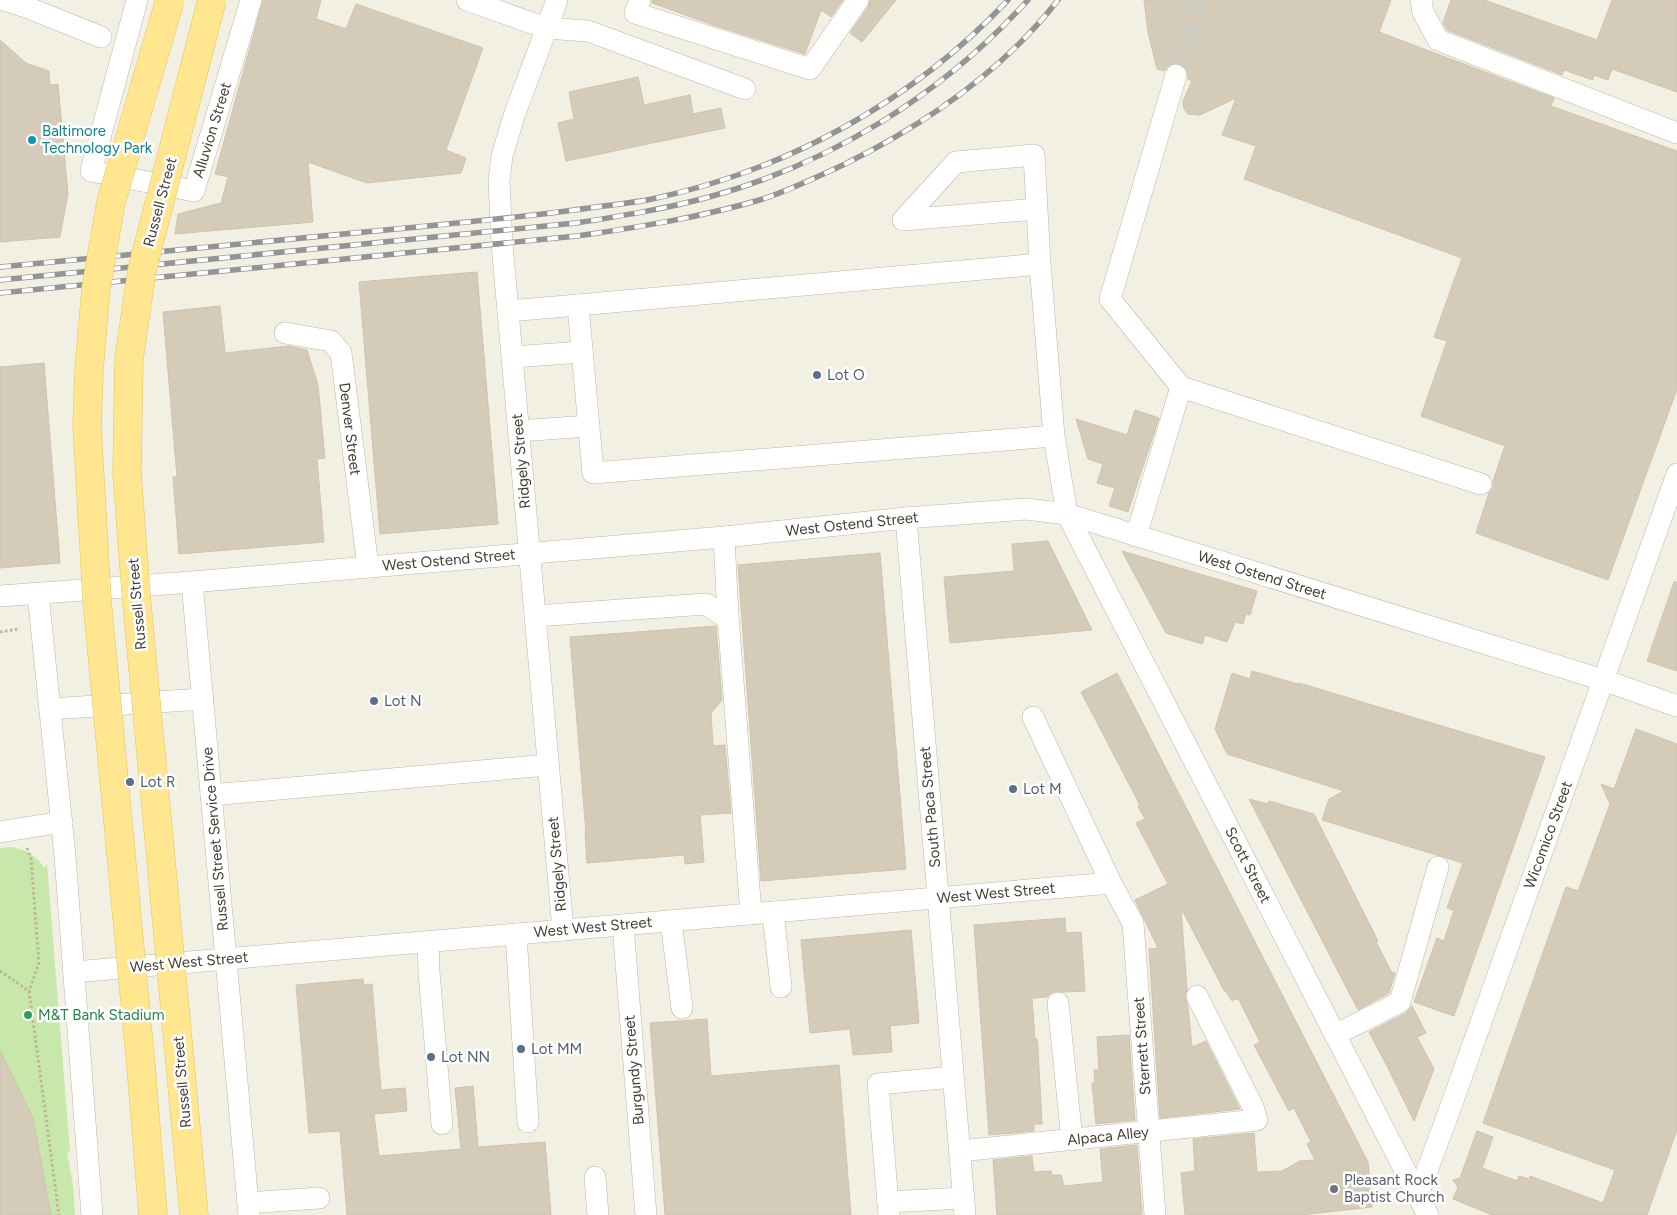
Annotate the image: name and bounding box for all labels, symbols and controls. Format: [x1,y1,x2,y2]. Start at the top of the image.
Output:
street label: Alluvion Street [189,80,235,180]
place label: Baltimore Technology Park [42,122,153,157]
marker: Baltimore Technology Park [26,134,38,146]
street label: Russell Street [139,155,181,249]
place label: Lot O [827,366,865,384]
marker: Lot O [811,369,823,381]
street label: Denver Street [335,382,365,477]
street label: Ridgely Street [508,412,534,509]
street label: West Ostend Street [785,508,920,540]
street label: West Ostend Street [382,545,517,575]
street label: West Ostend Street [1195,547,1329,603]
street label: Russell Street [124,557,150,651]
place label: Lot N [384,692,422,710]
marker: Lot N [368,695,380,707]
street label: South Paca Street [916,745,944,868]
street label: Russell Street Service Drive [198,746,232,932]
place label: Lot R [140,773,175,791]
marker: Lot R [124,776,136,788]
street label: Wicomico Street [1520,778,1576,891]
place label: Lot M [1023,780,1062,798]
marker: Lot M [1007,783,1019,795]
street label: Ridgely Street [544,815,570,912]
street label: Scott Street [1221,824,1275,906]
street label: West West Street [936,879,1056,907]
street label: West West Street [533,913,653,941]
street label: West West Street [129,948,249,976]
street label: Sterrett Street [1130,996,1154,1096]
place label: M&T Bank Stadium [38,1006,164,1024]
marker: M&T Bank Stadium [22,1009,34,1021]
street label: Burgundy Street [620,1014,648,1126]
street label: Russell Street [169,1035,195,1129]
place label: Lot MM [531,1040,582,1058]
marker: Lot MM [515,1043,527,1055]
place label: Lot NN [441,1048,490,1066]
marker: Lot NN [425,1051,437,1063]
street label: Alpaca Alley [1066,1123,1150,1149]
place label: Pleasant Rock Baptist Church [1344,1171,1444,1206]
marker: Pleasant Rock Baptist Church [1328,1183,1340,1195]

